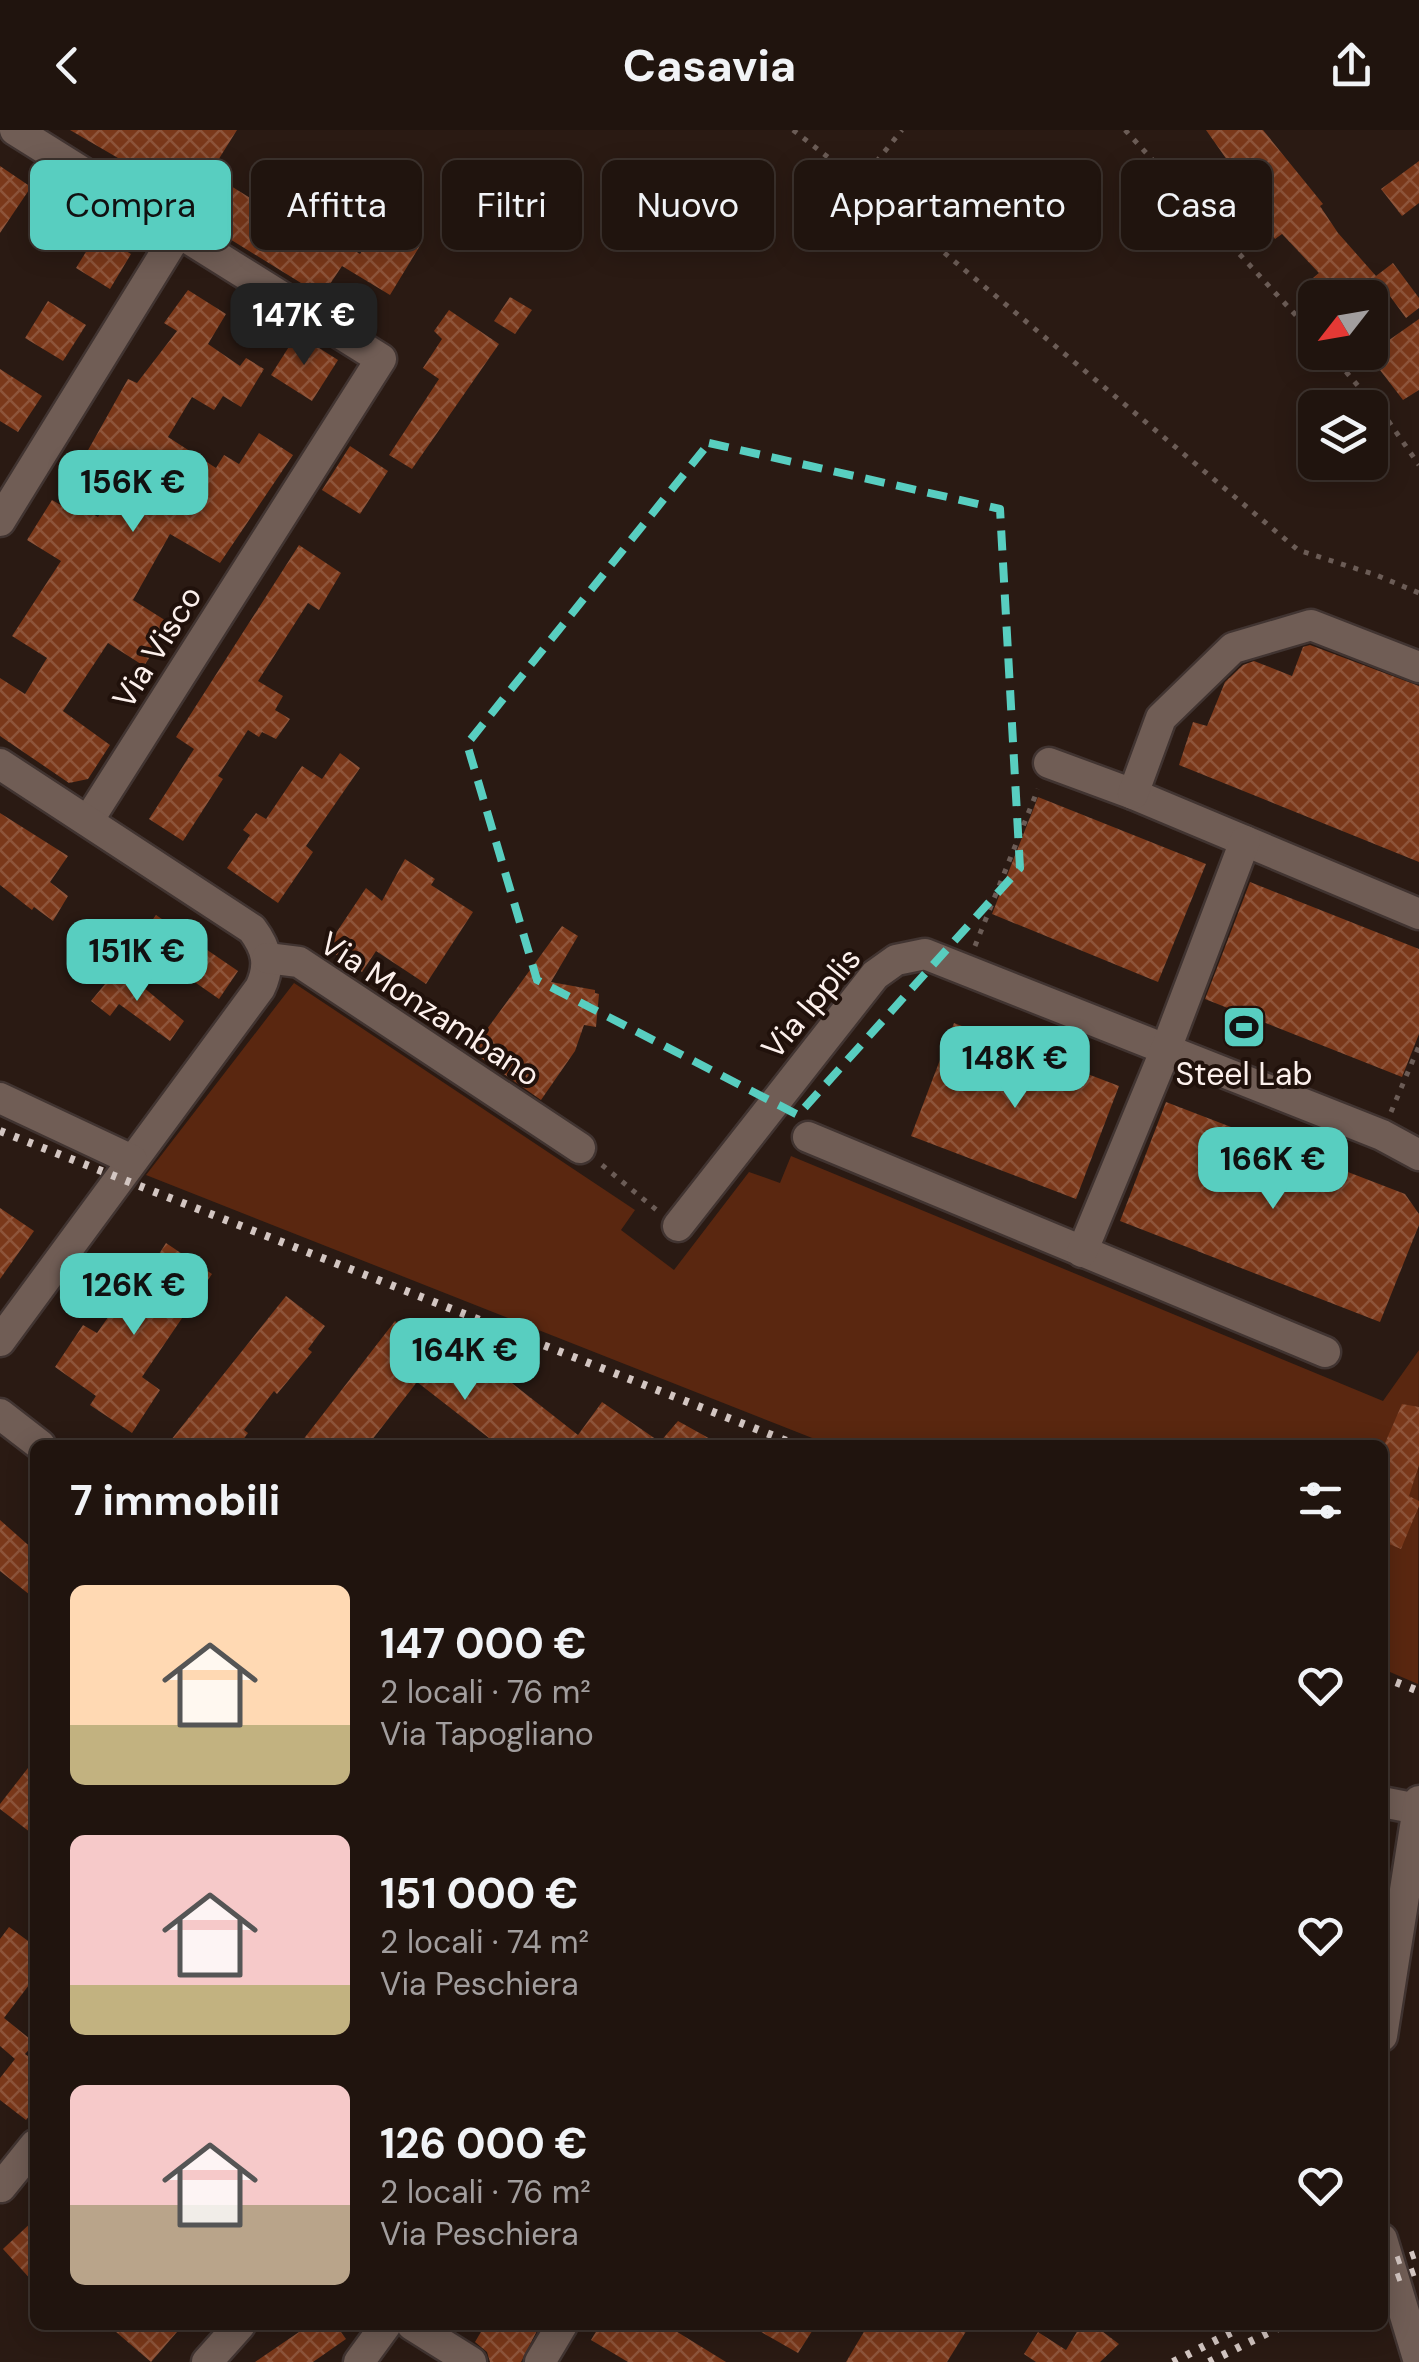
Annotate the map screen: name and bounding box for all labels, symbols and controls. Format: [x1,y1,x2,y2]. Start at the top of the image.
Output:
text: Casavia [623,36,796,95]
icon: back [40,38,95,93]
icon: share [1324,38,1379,93]
chip: Compra [30,160,231,250]
chip: Affitta [251,160,422,250]
chip: Filtri [442,160,582,250]
chip: Nuovo [602,160,774,250]
chip: Appartamento [794,160,1101,250]
chip: Casa [1121,160,1272,250]
north arrow [1298,280,1388,370]
map controls [1298,280,1388,480]
pin: 147K € [223,283,385,368]
text: 147K € [252,294,356,336]
button: layers [1298,390,1388,480]
pin: 156K € [52,450,214,535]
text: 156K € [80,461,186,503]
street label: Via Visco [103,578,211,716]
pin: 151K € [56,919,218,1004]
street label: Via Monzambano [312,922,548,1096]
text: 151K € [89,930,185,972]
street label: Via Ipplis [752,938,870,1068]
sports icon: Steel Lab [1221,1004,1267,1050]
pin: 148K € [934,1026,1096,1111]
text: 148K € [962,1037,1068,1079]
place label: Steel Lab [1176,1053,1312,1095]
pin: 166K € [1192,1127,1354,1212]
text: 166K € [1220,1138,1326,1180]
pin: 126K € [53,1253,215,1338]
text: 126K € [82,1264,186,1306]
pin: 164K € [384,1318,546,1403]
text: 164K € [412,1329,518,1371]
text: 7 immobili [70,1473,280,1528]
icon: filters [1293,1473,1348,1528]
text: 147 000 € [380,1616,587,1671]
icon: home [150,1625,270,1745]
icon: heart [1293,1658,1348,1713]
text: 2 locali · 76 m² [380,1671,591,1713]
text: Via Tapogliano [380,1713,594,1755]
text: 151 000 € [380,1866,578,1921]
icon: home [150,1875,270,1995]
icon: heart [1293,1908,1348,1963]
text: 2 locali · 74 m² [380,1921,589,1963]
text: Via Peschiera [380,1963,579,2005]
text: 126 000 € [380,2116,588,2171]
icon: home [150,2125,270,2245]
icon: heart [1293,2158,1348,2213]
text: 2 locali · 76 m² [380,2171,591,2213]
text: Via Peschiera [380,2213,579,2255]

